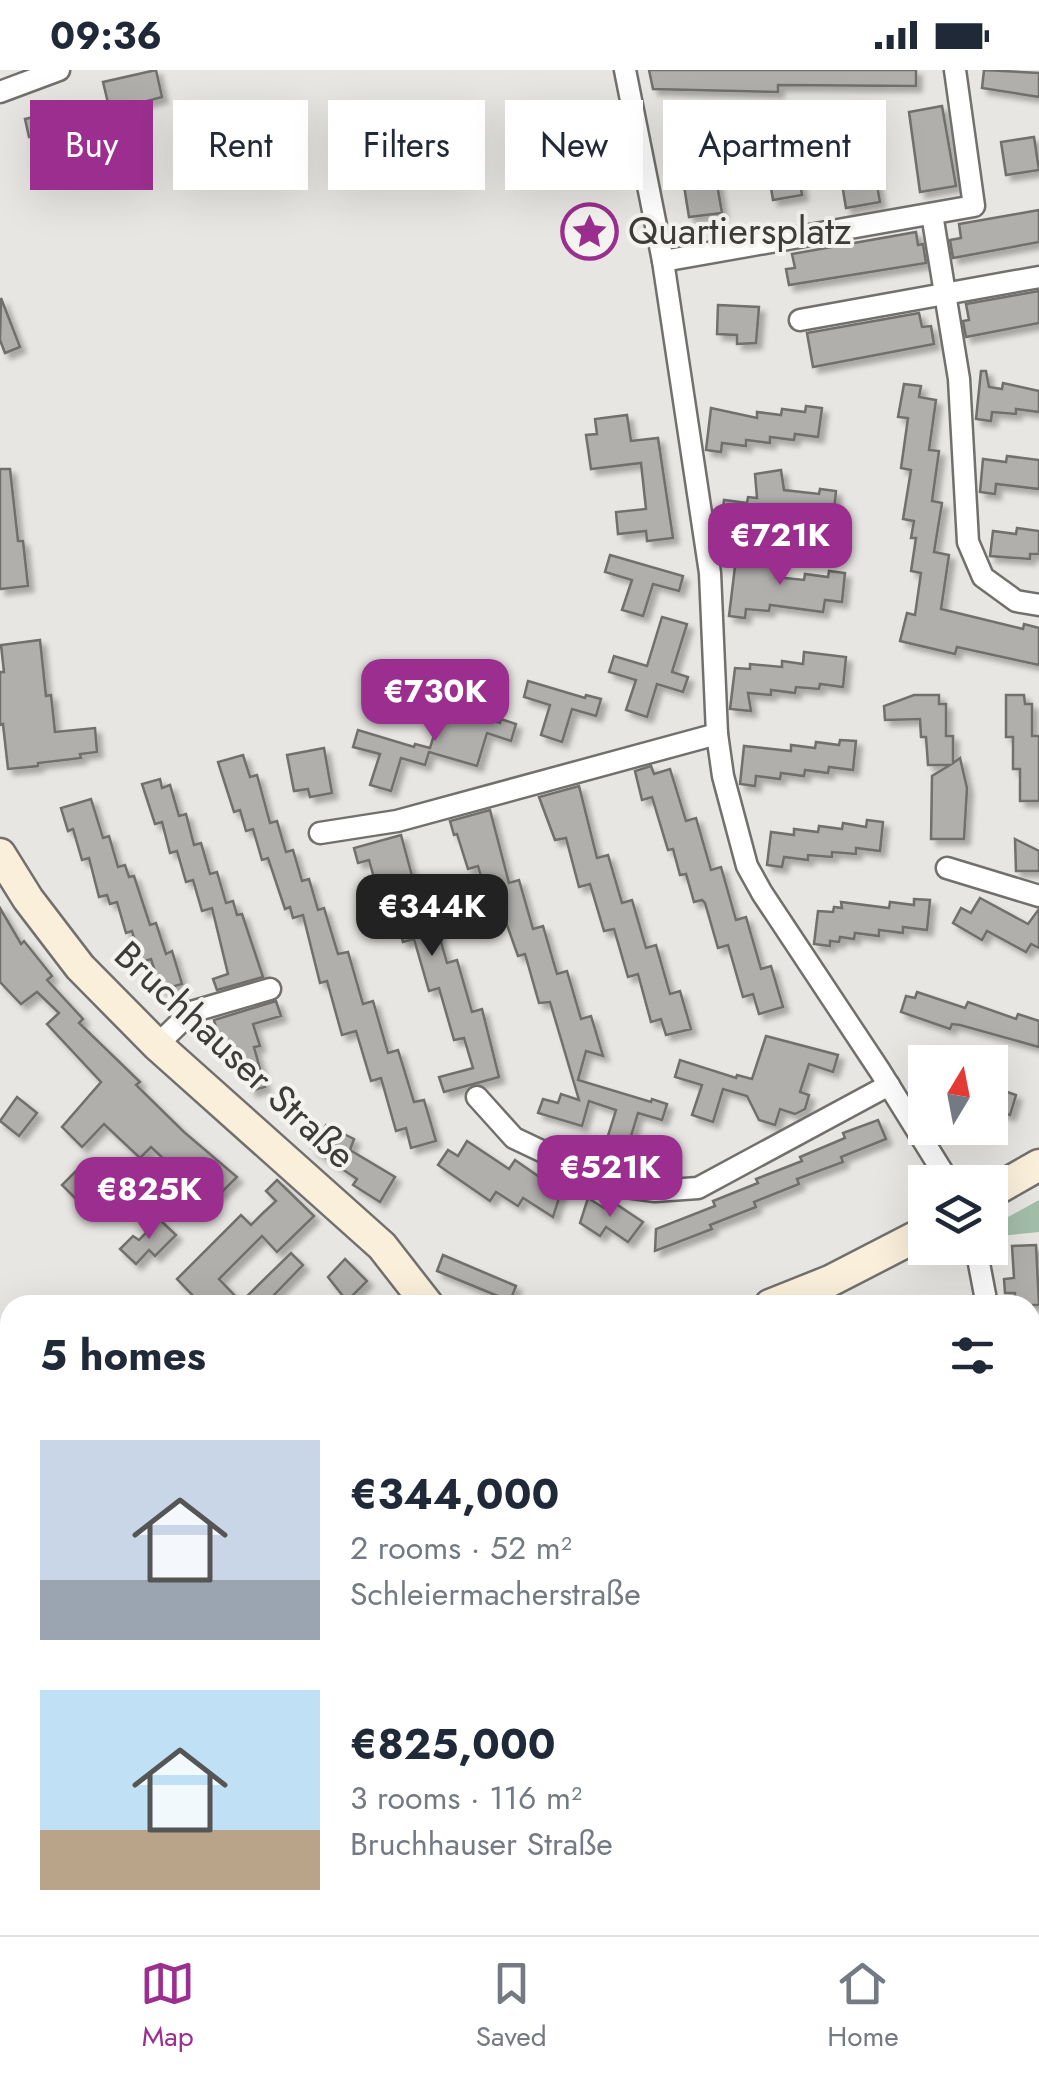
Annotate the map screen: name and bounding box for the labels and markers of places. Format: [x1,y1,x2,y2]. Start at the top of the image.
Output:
place icon: Quartiersplatz [559,201,619,261]
place label: Quartiersplatz [628,203,851,258]
pin: €721K [710,503,850,588]
pin: €730K [365,659,505,744]
pin: €344K [362,874,502,959]
pin: €521K [540,1135,680,1220]
pin: €825K [79,1157,219,1242]

